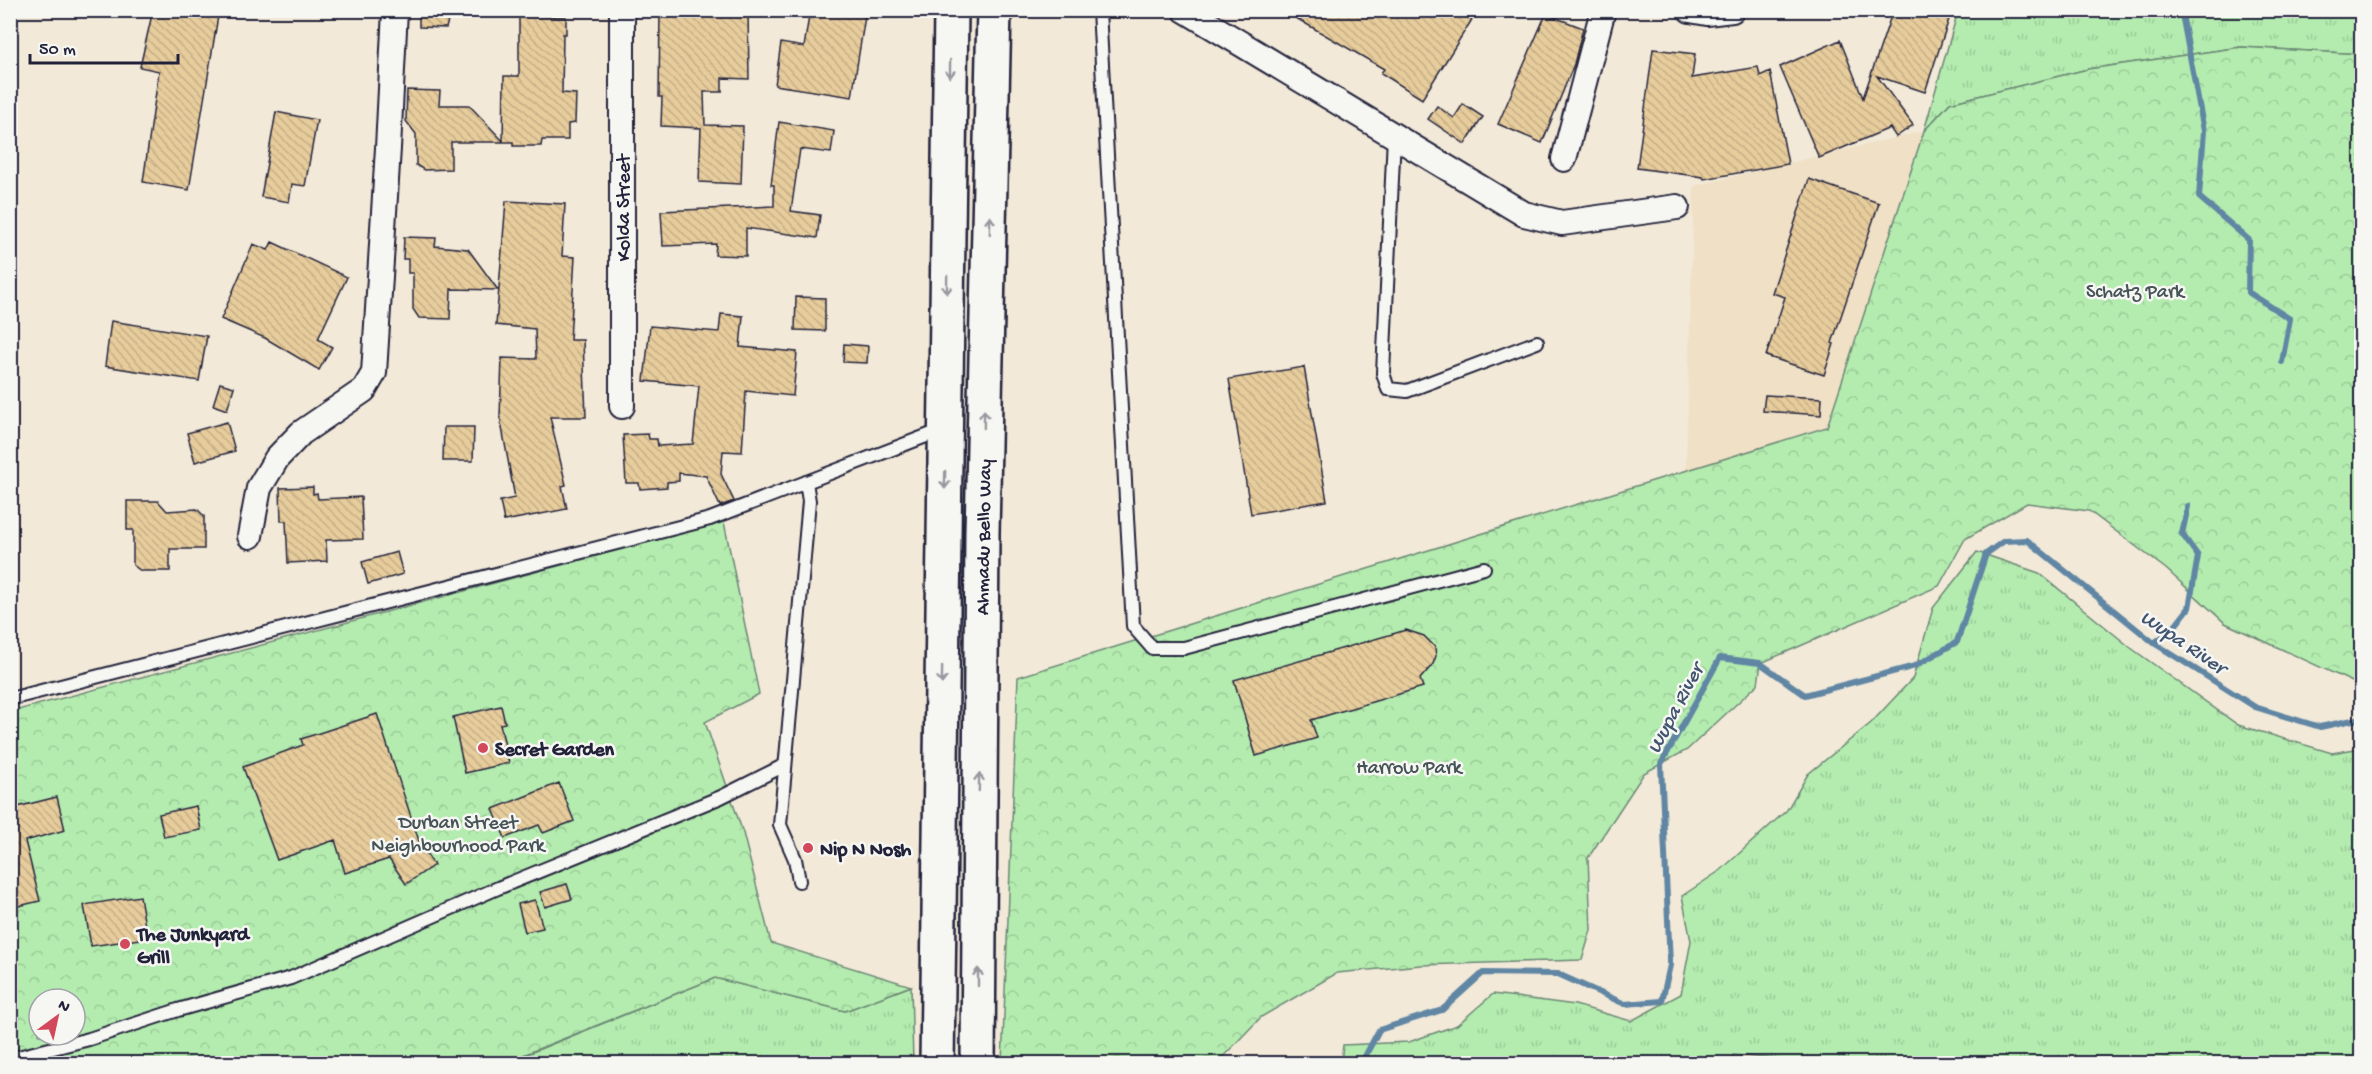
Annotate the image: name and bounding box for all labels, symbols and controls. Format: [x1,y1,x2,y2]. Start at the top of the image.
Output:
scale bar [30,27,178,65]
text: 50 m [39,40,76,61]
one-way arrow [944,58,956,78]
street label: Kolda Street [614,153,637,261]
one-way arrow [984,215,996,235]
one-way arrow [941,274,953,294]
park label: Schatz Park [2086,282,2186,305]
one-way arrow [978,410,990,430]
street label: Ahmadu Bello Way [973,459,998,615]
one-way arrow [939,469,951,489]
water label: Wupa River [2135,606,2233,684]
water label: Wupa River [1643,657,1713,759]
one-way arrow [936,664,948,684]
place label: Secret Garden [495,740,615,763]
marker: Secret Garden [476,741,490,755]
park label: Harrow Park [1356,758,1464,781]
one-way arrow [973,773,985,793]
park label: Durban Street Neighbourhood Park [371,813,547,859]
place label: Nip N Nosh [820,840,912,863]
marker: Nip N Nosh [801,841,815,855]
place label: The Junkyard Grill [135,925,251,971]
marker: The Junkyard Grill [118,937,132,951]
one-way arrow [972,968,984,988]
north arrow [27,987,87,1047]
text: N [54,997,73,1018]

